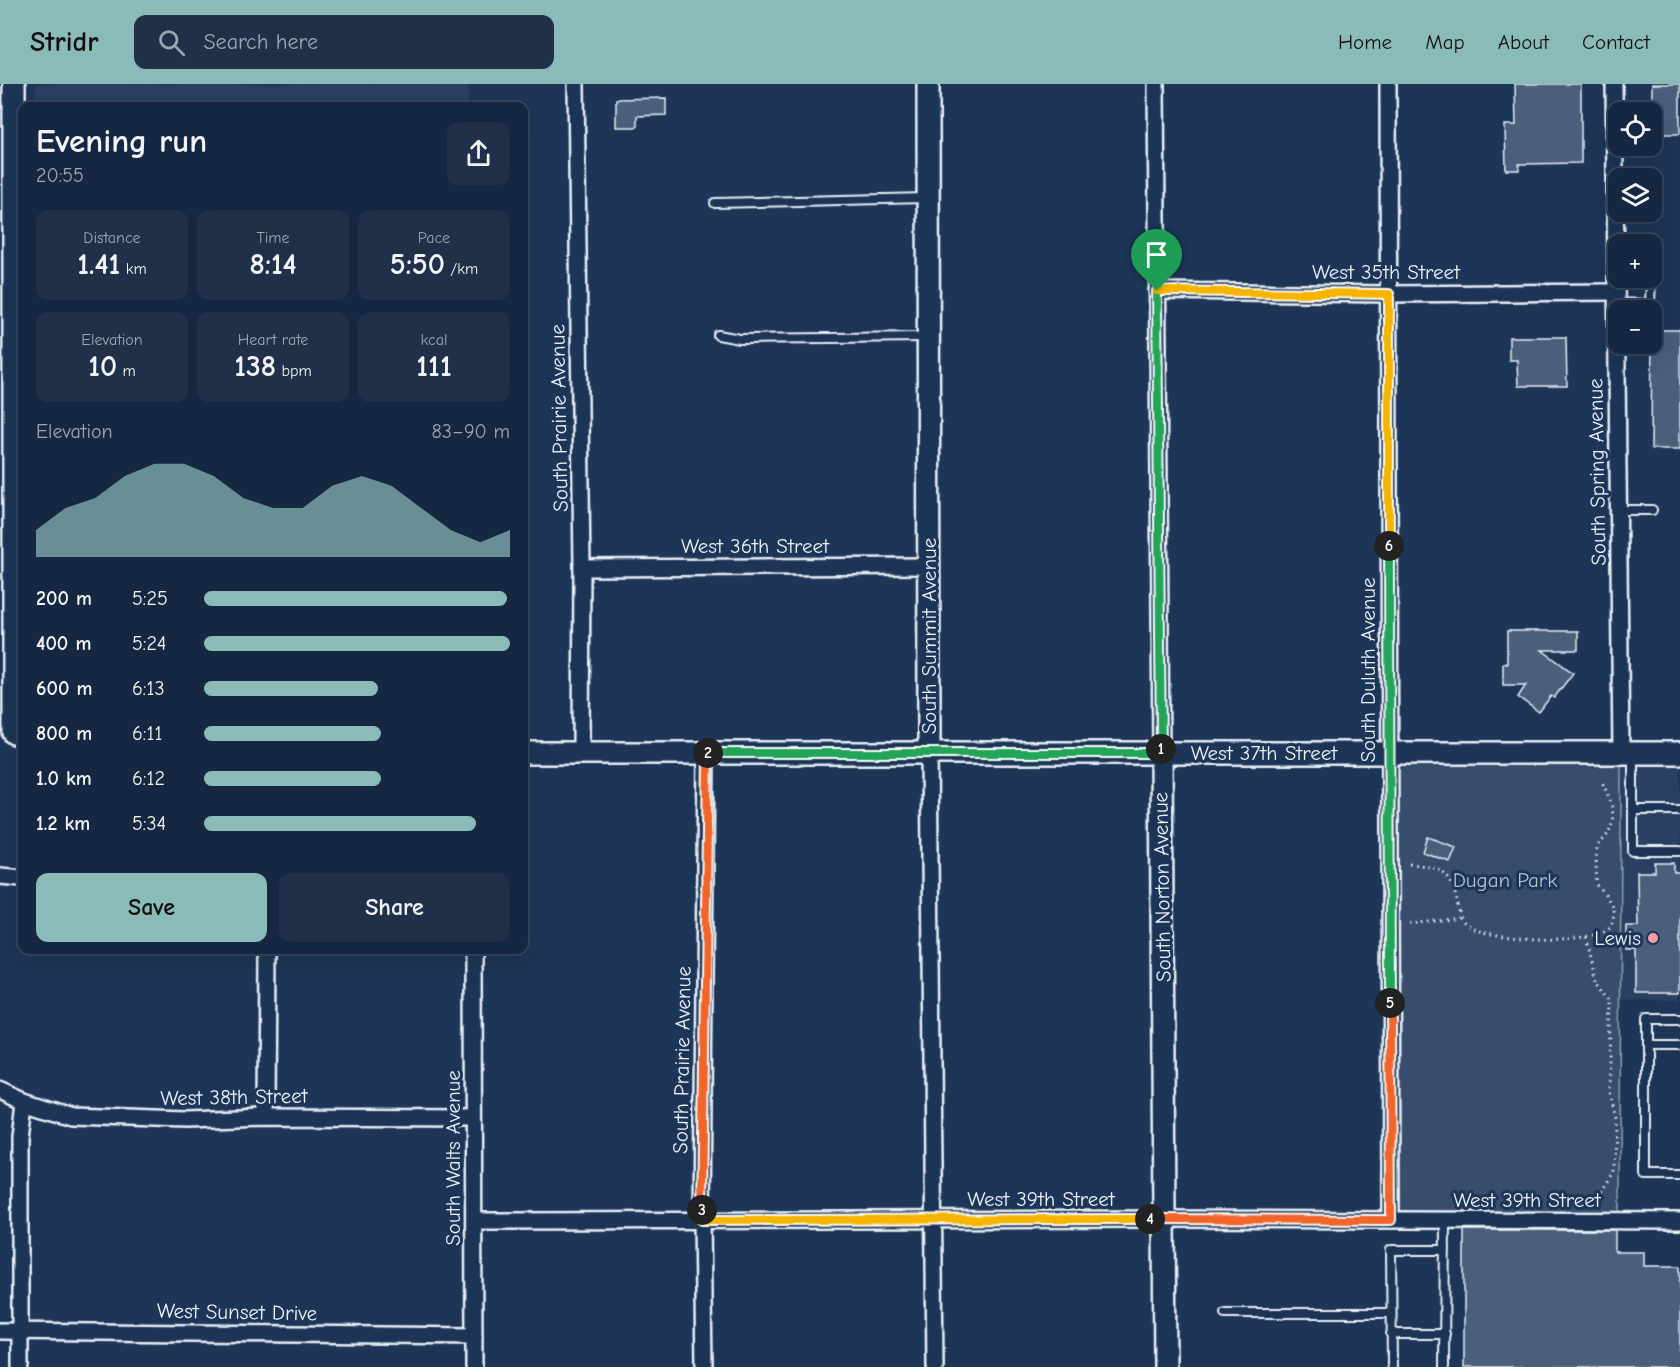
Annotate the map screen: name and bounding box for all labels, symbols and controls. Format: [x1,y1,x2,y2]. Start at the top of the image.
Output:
search box [134,15,554,69]
text: Stridr [30,26,98,58]
icon: search [155,26,188,59]
text: Search here [203,29,318,55]
text: Home [1338,30,1392,54]
text: Map [1425,30,1465,54]
text: About [1498,30,1549,54]
text: Contact [1582,30,1650,54]
map controls [1608,102,1662,354]
button: locate [1608,102,1662,156]
text: Evening run [36,122,207,160]
button: share [447,122,510,185]
text: 20:55 [36,164,84,187]
button: layers [1608,168,1662,222]
text: Distance [83,229,141,247]
text: Time [256,229,290,247]
text: Pace [418,229,450,247]
pin [1131,229,1182,291]
button: + [1608,234,1662,288]
icon: arrive [1140,238,1173,271]
text: 1.41 [77,247,120,282]
text: 8:14 [249,247,297,282]
text: 5:50 [390,247,445,282]
text: km [120,260,147,278]
text: /km [445,260,478,278]
street label: West 35th Street [1312,260,1461,284]
button: − [1608,300,1662,354]
street label: South Prairie Avenue [545,324,573,512]
text: Elevation [81,331,143,349]
text: Heart rate [238,331,308,349]
text: kcal [421,331,447,349]
text: 10 [88,349,117,384]
text: 138 [234,349,276,384]
text: 111 [416,349,452,384]
text: m [117,362,136,380]
text: bpm [276,362,312,380]
street label: South Spring Avenue [1583,378,1611,566]
text: Elevation [36,420,113,443]
text: 83–90 m [432,420,510,443]
pin: 6 [1374,531,1404,561]
street label: West 36th Street [681,534,830,558]
text: 6 [1385,537,1393,555]
street label: South Summit Avenue [917,538,941,734]
street label: South Duluth Avenue [1356,577,1380,763]
text: 200 m [36,587,92,610]
text: 5:25 [132,587,168,610]
text: 400 m [36,632,91,655]
text: 5:24 [132,632,167,655]
text: 600 m [36,677,92,700]
text: 6:13 [132,677,165,700]
text: 800 m [36,722,92,745]
text: 6:11 [132,722,162,745]
pin: 1 [1146,734,1176,764]
pin: 2 [693,738,723,768]
text: 1 [1158,740,1164,758]
street label: West 37th Street [1191,741,1338,765]
text: 2 [704,744,712,762]
text: 1.0 km [36,767,92,790]
text: 6:12 [132,767,165,790]
street label: South Norton Avenue [1148,792,1176,982]
text: 1.2 km [36,812,90,835]
text: 5:34 [132,812,166,835]
park label: Dugan Park [1453,868,1557,892]
button: Save [36,873,267,942]
button: Share [279,873,510,942]
place label: Lewis [1594,926,1641,950]
marker: Lewis [1646,931,1660,945]
street label: South Prairie Avenue [668,966,696,1154]
pin: 5 [1375,988,1405,1018]
text: 5 [1386,994,1394,1012]
street label: South Walts Avenue [441,1070,465,1246]
street label: West 38th Street [160,1084,309,1110]
street label: West 39th Street [967,1187,1116,1211]
street label: West 39th Street [1453,1188,1602,1212]
pin: 3 [687,1195,717,1225]
text: 3 [698,1201,706,1219]
pin: 4 [1135,1204,1165,1234]
text: 4 [1146,1210,1154,1228]
street label: West Sunset Drive [157,1299,317,1325]

